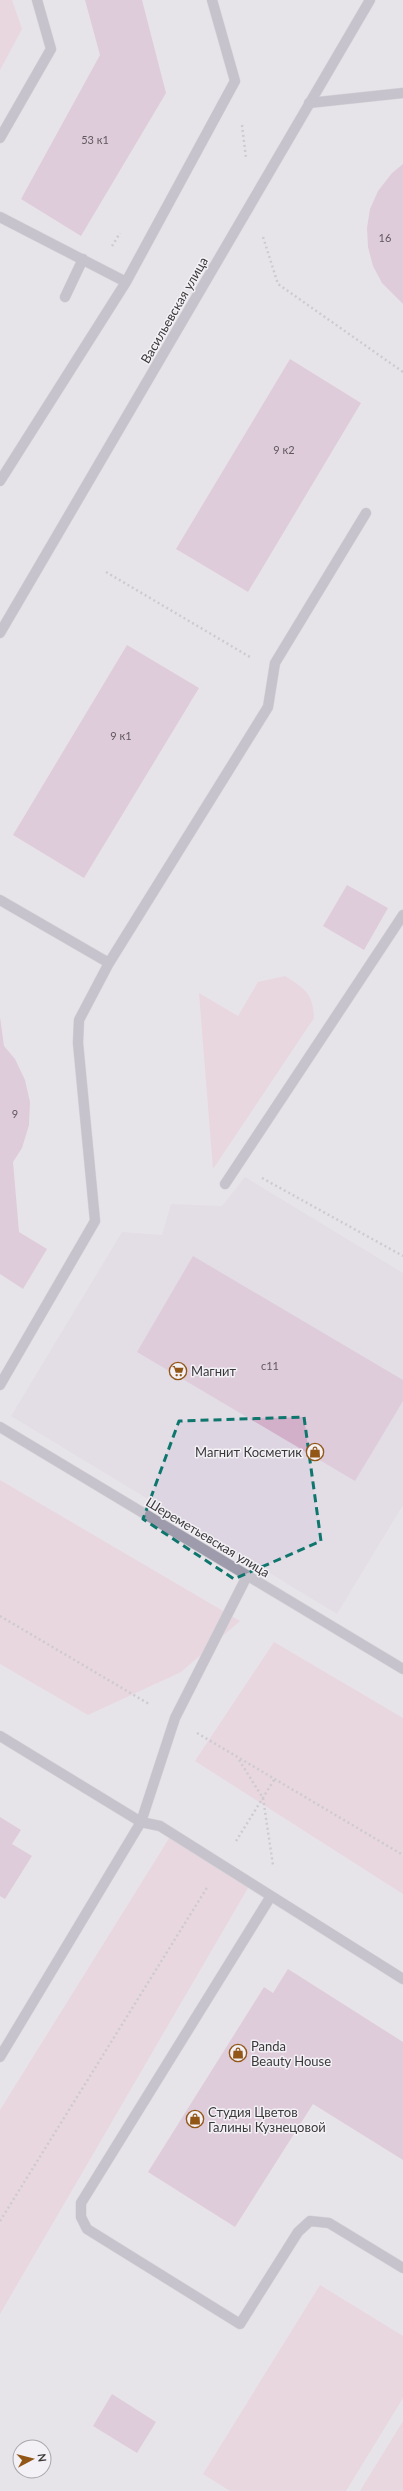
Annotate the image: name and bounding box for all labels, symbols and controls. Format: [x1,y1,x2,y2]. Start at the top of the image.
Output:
house number: 53 к1 [81,133,109,146]
house number: 16 [379,231,391,244]
street label: Васильевская улица [137,254,211,366]
house number: 9 к2 [273,443,295,456]
house number: 9 к1 [110,729,132,742]
house number: 9 [12,1107,18,1120]
house number: с11 [261,1359,279,1372]
supermarket icon: Магнит [168,1361,188,1381]
place label: Магнит [191,1363,237,1379]
shop icon: Магнит Косметик [305,1442,325,1462]
place label: Магнит Косметик [195,1444,302,1460]
street label: Шереметьевская улица [143,1494,273,1580]
place label: Panda Beauty House [251,2038,331,2069]
shop icon: Panda Beauty House [228,2043,248,2063]
place label: Студия Цветов Галины Кузнецовой [208,2104,326,2135]
shop icon: Студия Цветов Галины Кузнецовой [185,2109,205,2129]
north arrow [12,2439,52,2479]
text: N [35,2453,49,2463]

